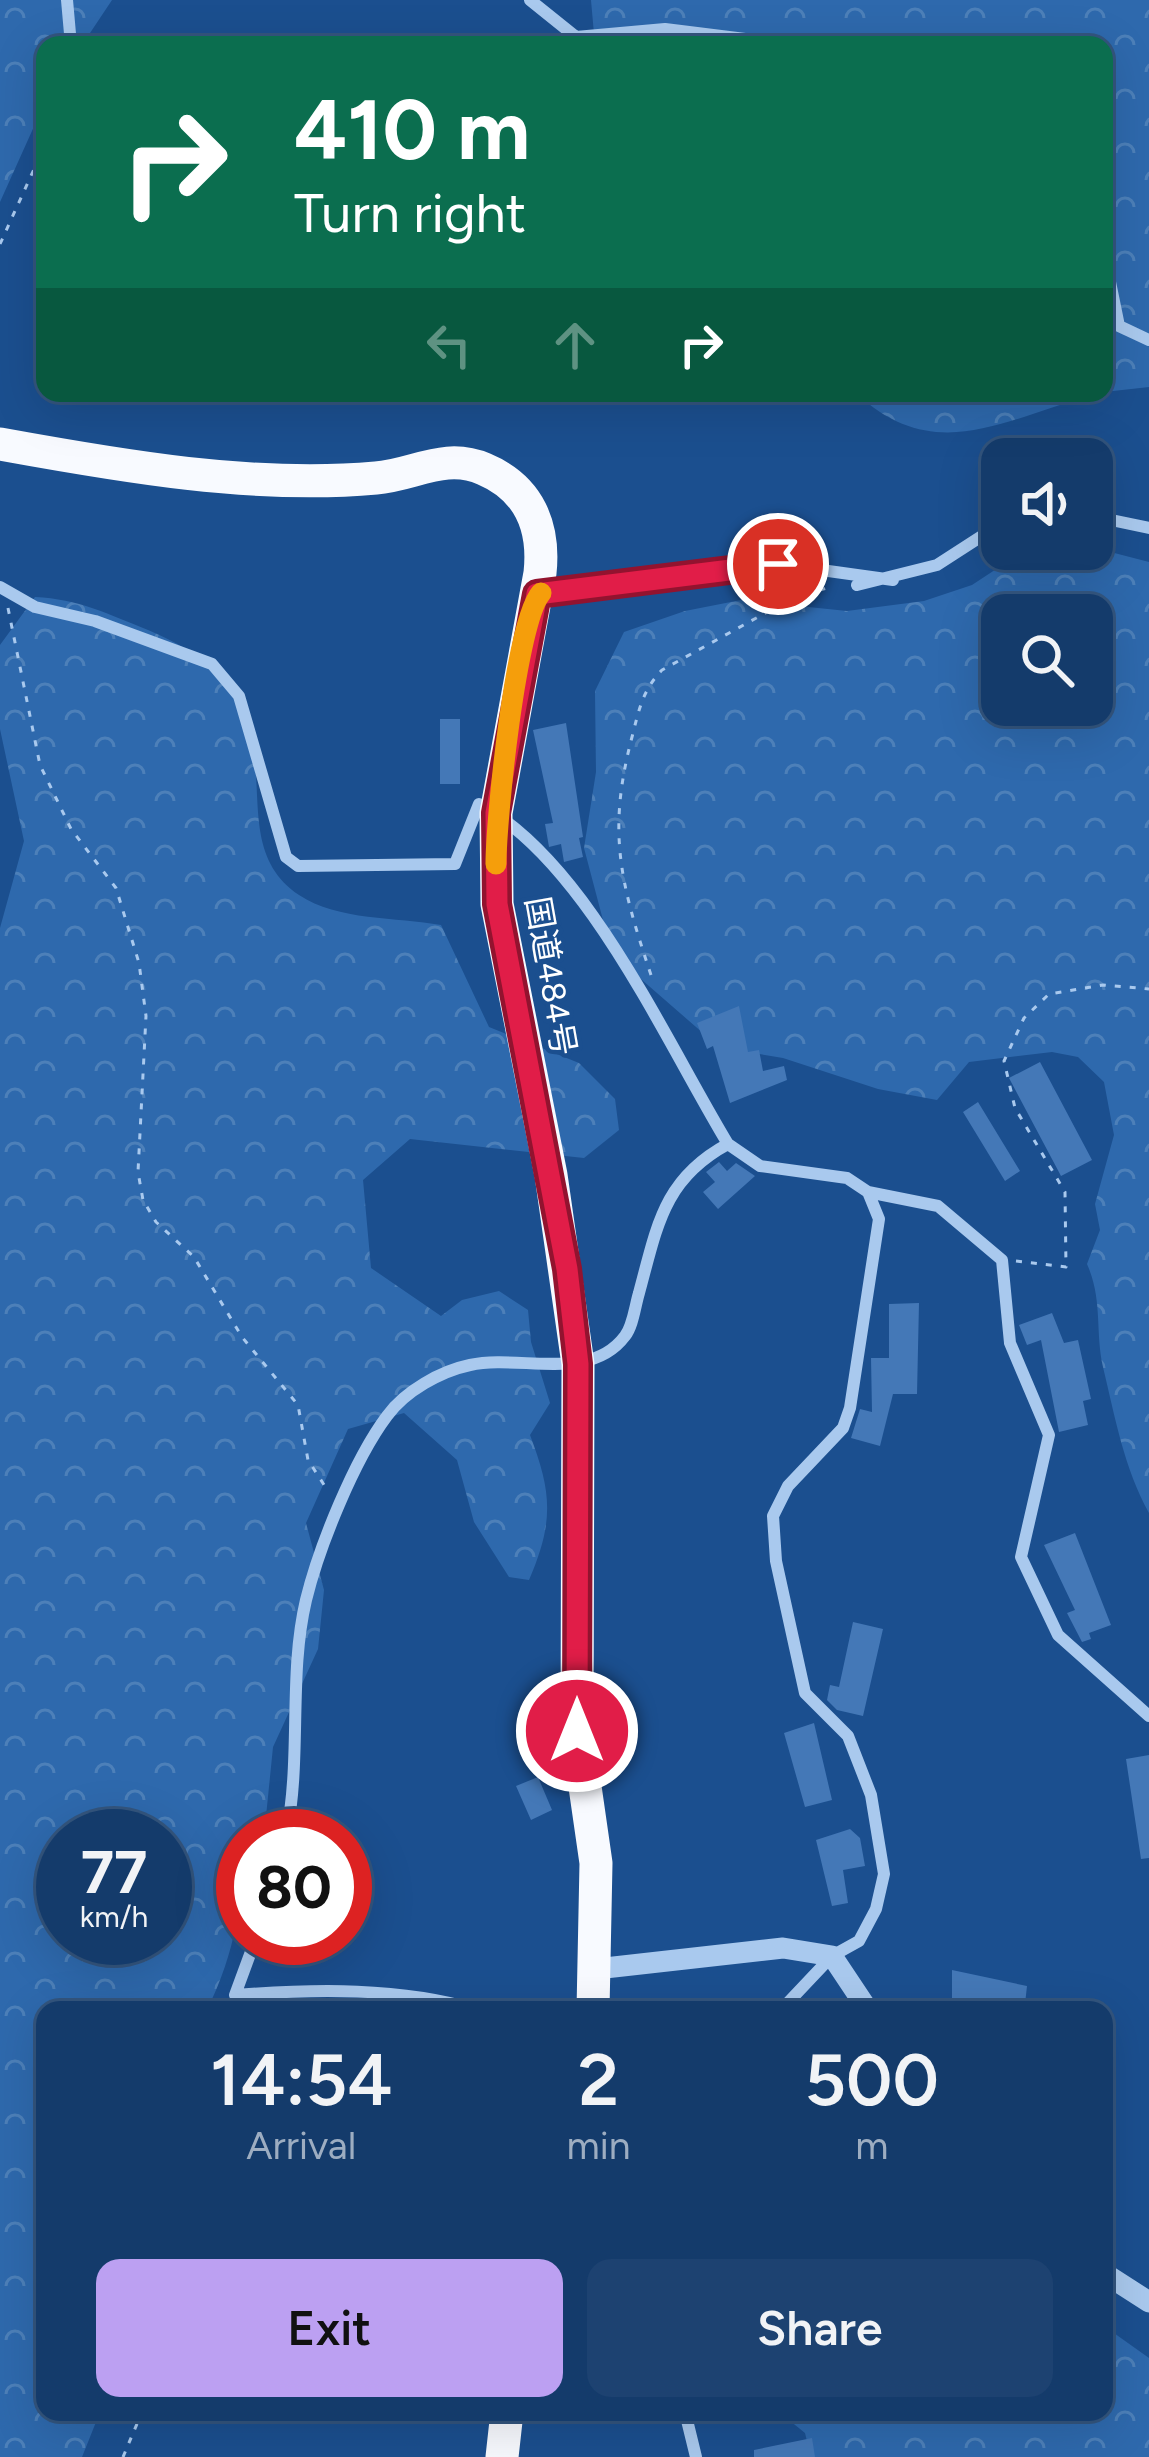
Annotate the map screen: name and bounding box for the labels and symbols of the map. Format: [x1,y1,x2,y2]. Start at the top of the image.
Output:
pin [727,513,829,615]
street label: 国道484号 [518,894,584,1058]
position arrow [514,1668,640,1794]
speed limit sign: 80 [216,1809,372,1965]

